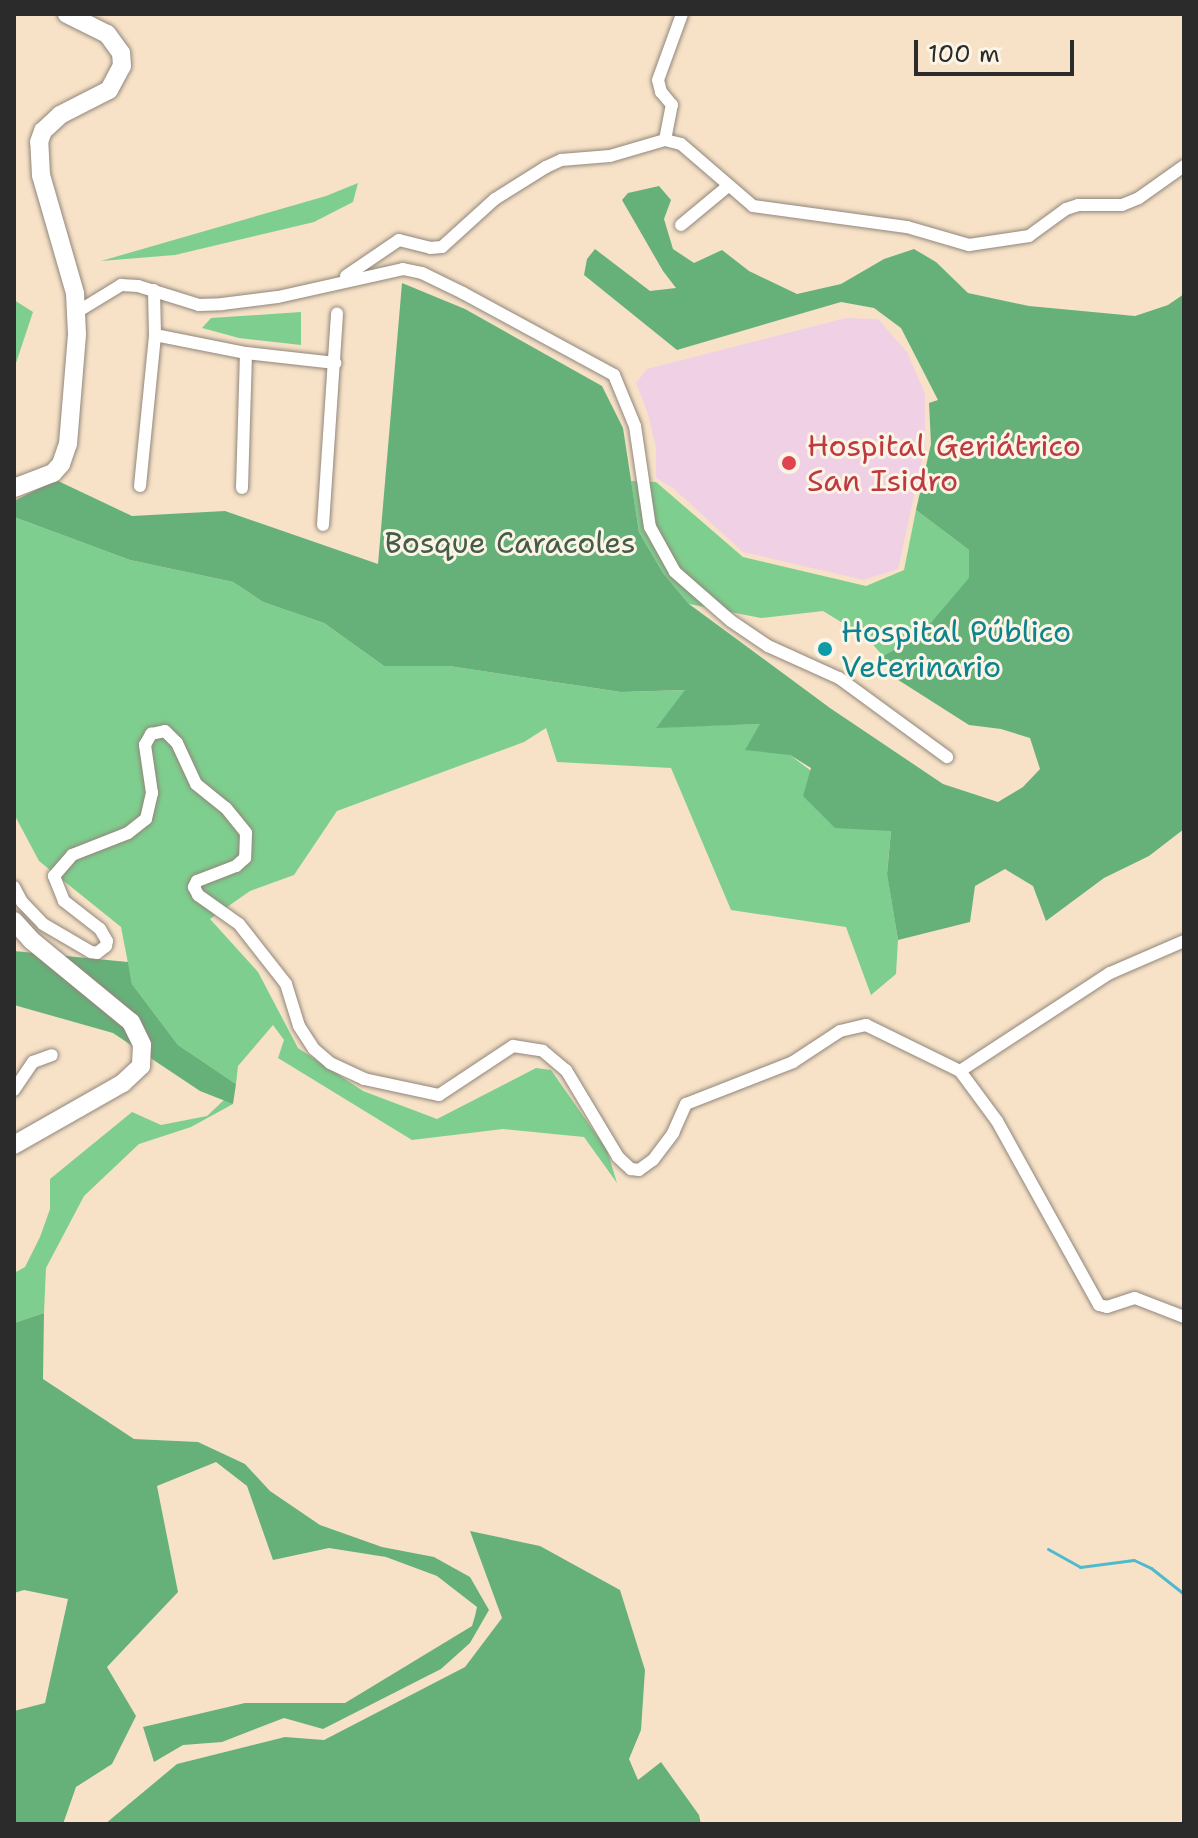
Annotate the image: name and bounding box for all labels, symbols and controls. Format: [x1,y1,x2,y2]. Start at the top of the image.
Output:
scale bar [918,24,1078,74]
text: 100 m [928,38,1000,70]
place label: Hospital Geriátrico San Isidro [807,428,1081,498]
marker: Hospital Geriátrico San Isidro [778,452,800,474]
park label: Bosque Caracoles [384,525,636,561]
place label: Hospital Público Veterinario [841,614,1071,684]
marker: Hospital Público Veterinario [816,640,834,658]

